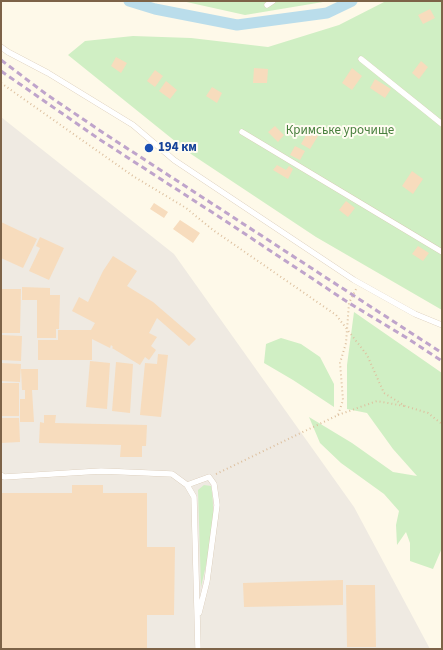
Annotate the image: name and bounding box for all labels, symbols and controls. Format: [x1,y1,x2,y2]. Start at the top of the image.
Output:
park label: Кримське урочище [286,123,394,139]
place label: 194 км [158,140,197,156]
marker: 194 км [143,142,155,154]

